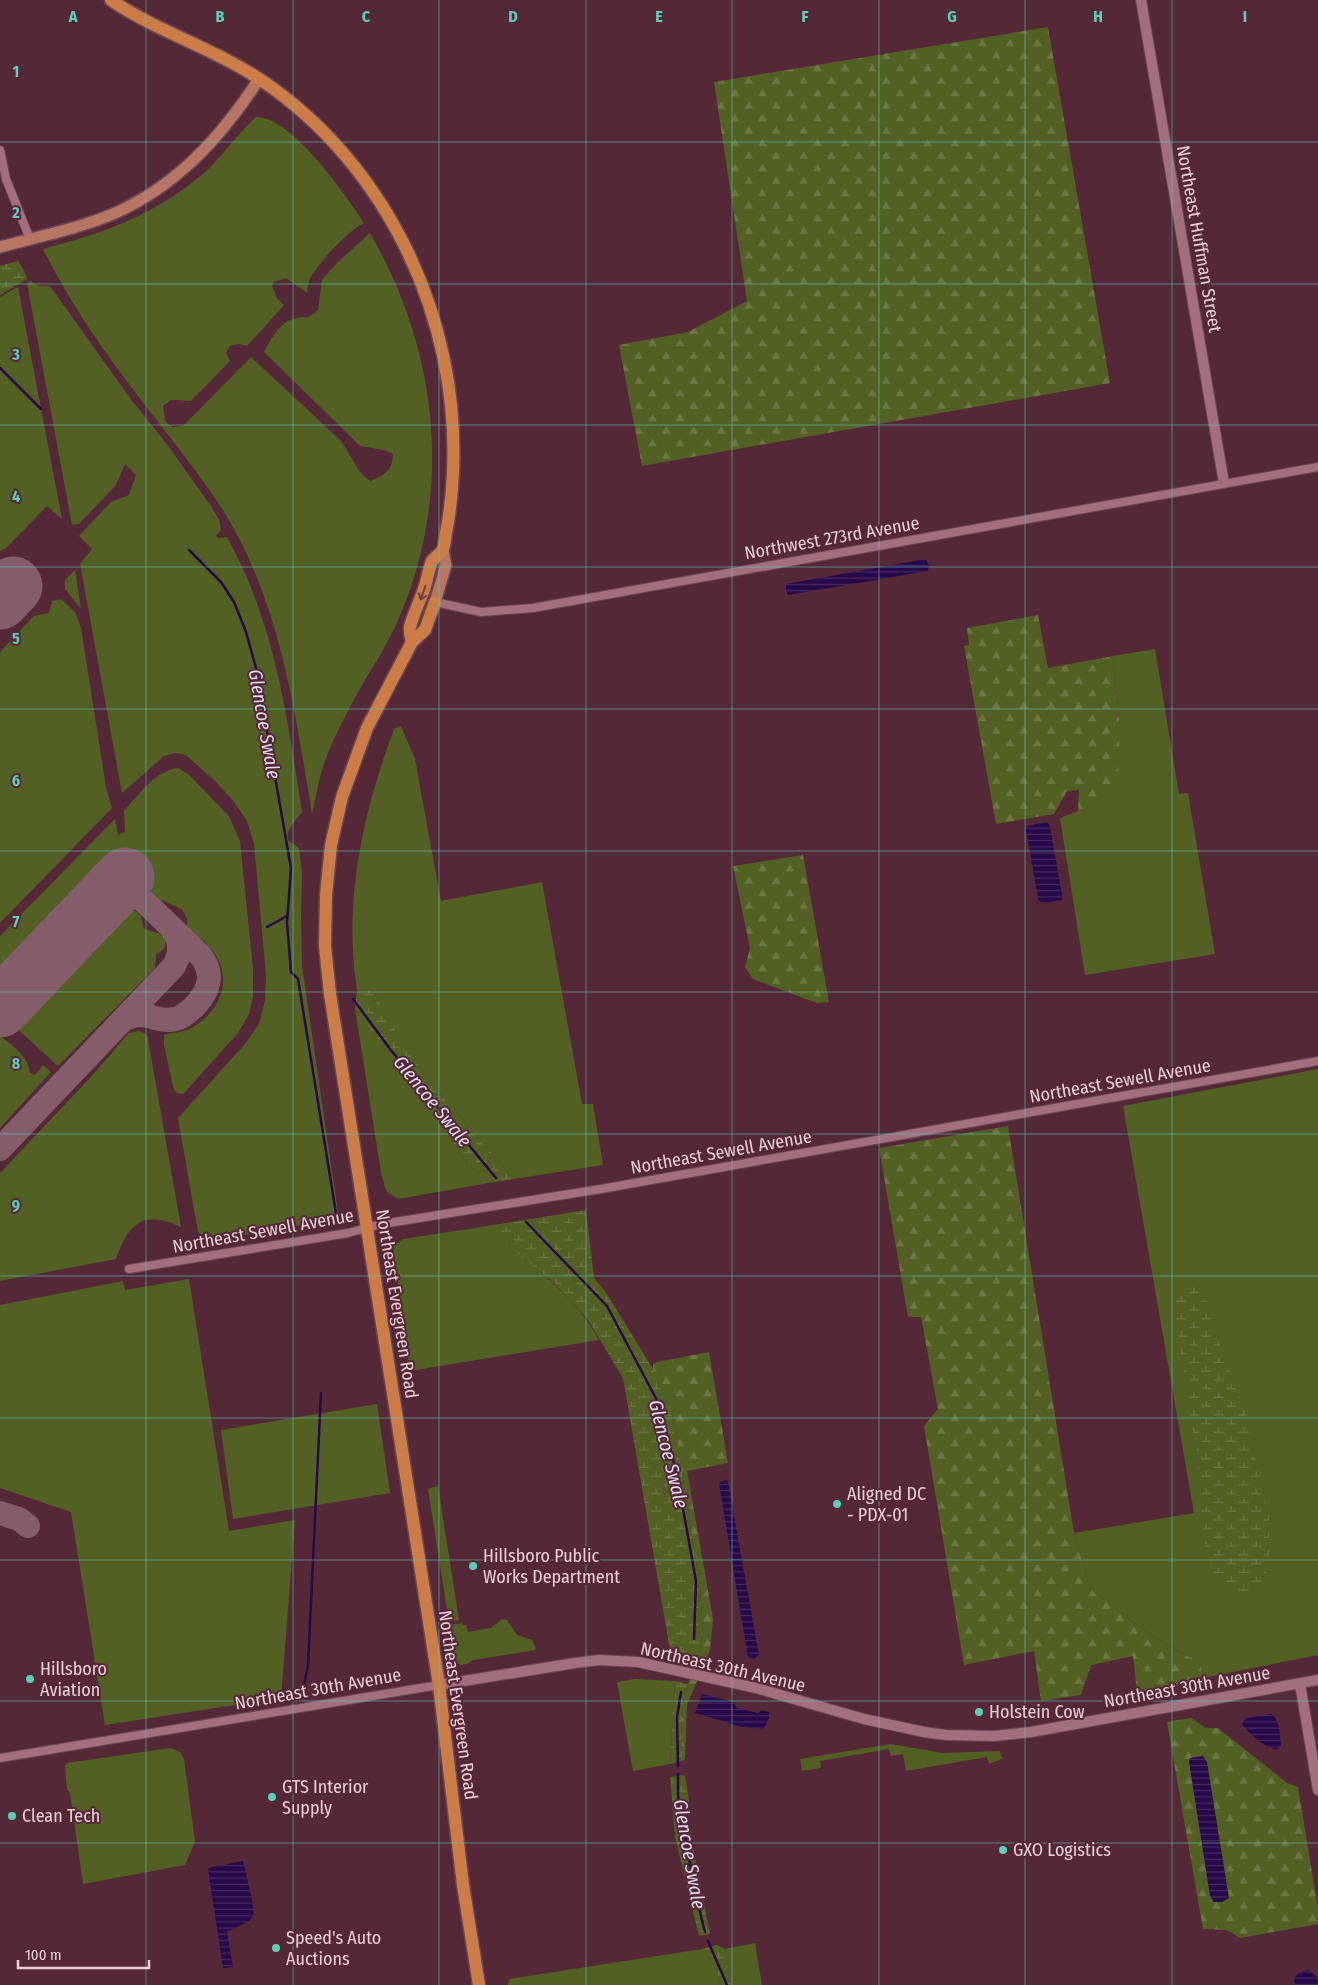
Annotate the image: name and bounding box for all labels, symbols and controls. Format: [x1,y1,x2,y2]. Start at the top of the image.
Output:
text: A [68,7,78,26]
text: B [216,7,225,26]
text: C [362,7,371,26]
text: D [508,7,518,26]
text: E [655,7,663,26]
text: F [801,7,809,26]
text: G [947,7,957,26]
text: H [1093,7,1103,26]
text: I [1243,7,1247,26]
text: 1 [13,62,19,81]
street label: Northeast Huffman Street [1172,144,1226,334]
text: 2 [11,203,20,222]
text: 3 [11,345,20,364]
text: 4 [12,487,20,506]
street label: Northwest 273rd Avenue [743,512,921,564]
one-way arrow [418,585,427,600]
text: 5 [12,629,20,648]
water label: Glencoe Swale [244,667,285,781]
text: 6 [12,771,20,790]
text: 7 [13,912,20,931]
water label: Glencoe Swale [389,1051,477,1152]
text: 8 [12,1054,21,1073]
street label: Northeast Sewell Avenue [1028,1054,1212,1108]
street label: Northeast Sewell Avenue [629,1125,813,1179]
text: 9 [12,1196,20,1215]
street label: Northeast Sewell Avenue [171,1204,355,1258]
street label: Northeast Evergreen Road [371,1208,423,1400]
water label: Glencoe Swale [644,1397,693,1511]
place label: Aligned DC - PDX-01 [847,1483,926,1526]
marker: Aligned DC - PDX-01 [831,1498,843,1510]
place label: Hillsboro Public Works Department [483,1545,620,1588]
marker: Hillsboro Public Works Department [467,1560,479,1572]
street label: Northeast Evergreen Road [434,1609,482,1801]
street label: Northeast 30th Avenue [638,1637,808,1697]
place label: Hillsboro Aviation [40,1658,107,1701]
street label: Northeast 30th Avenue [1102,1662,1272,1712]
street label: Northeast 30th Avenue [233,1664,403,1714]
marker: Hillsboro Aviation [24,1673,36,1685]
place label: Holstein Cow [989,1701,1085,1723]
marker: Holstein Cow [973,1706,985,1718]
place label: GTS Interior Supply [282,1776,369,1819]
marker: GTS Interior Supply [266,1791,278,1803]
water label: Glencoe Swale [669,1797,710,1911]
place label: Clean Tech [22,1805,100,1827]
marker: Clean Tech [6,1810,18,1822]
place label: GXO Logistics [1013,1839,1111,1861]
marker: GXO Logistics [997,1844,1009,1856]
place label: Speed's Auto Auctions [286,1927,381,1970]
scale bar [18,1938,149,1970]
marker: Speed's Auto Auctions [270,1942,282,1954]
text: 100 m [25,1946,62,1964]

